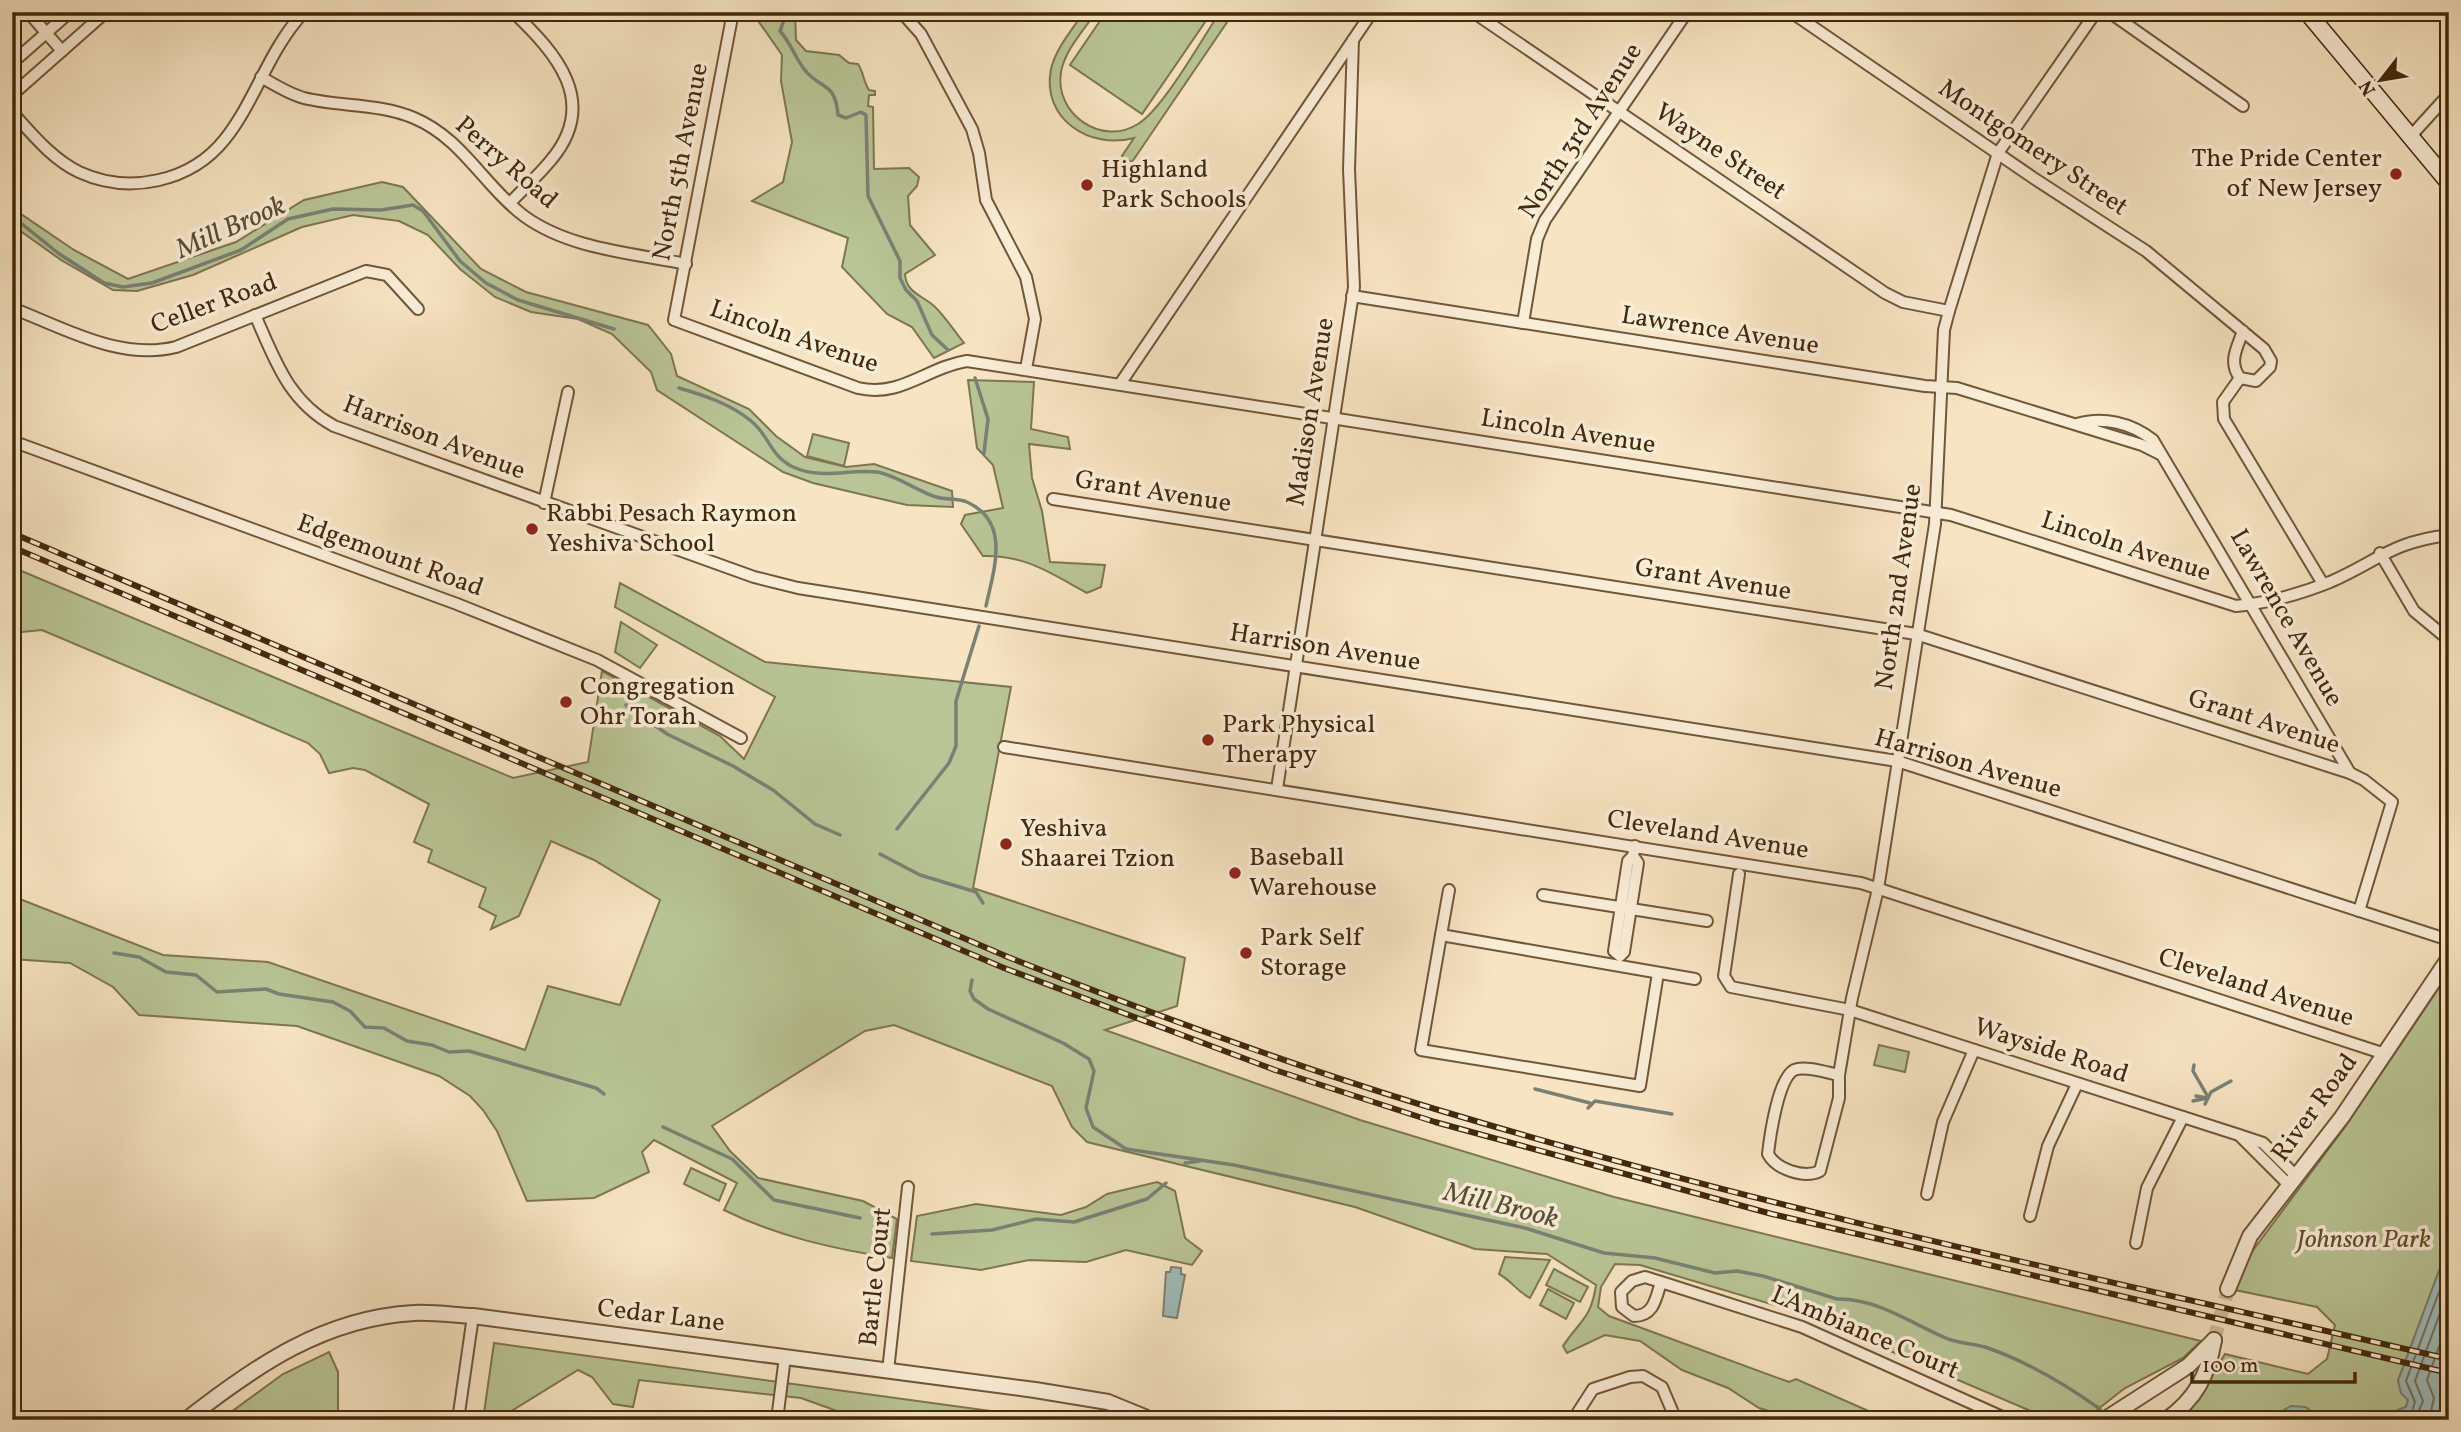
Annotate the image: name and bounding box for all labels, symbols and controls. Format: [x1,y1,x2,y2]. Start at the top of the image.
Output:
street label: North 3rd Avenue [1511,36,1651,226]
north arrow [2346,46,2416,116]
street label: North 5th Avenue [644,60,718,264]
street label: Montgomery Street [1931,71,2135,225]
text: N [2353,75,2383,100]
street label: Wayne Street [1647,95,1793,209]
street label: Perry Road [447,108,565,218]
place label: The Pride Center of New Jersey [2191,141,2382,207]
place label: Highland Park Schools [1101,152,1246,218]
marker: The Pride Center of New Jersey [2388,166,2404,182]
marker: Highland Park Schools [1079,177,1095,193]
water label: Mill Brook [169,186,292,270]
street label: Celler Road [146,265,282,343]
street label: Lincoln Avenue [705,291,883,383]
street label: Lawrence Avenue [1619,298,1821,364]
street label: Madison Avenue [1278,315,1344,509]
street label: Harrison Avenue [338,387,530,489]
street label: Lincoln Avenue [1478,400,1658,464]
street label: Grant Avenue [1072,462,1234,522]
street label: North 2nd Avenue [1867,481,1931,693]
place label: Rabbi Pesach Raymon Yeshiva School [546,496,797,562]
street label: Lincoln Avenue [2036,503,2216,591]
street label: Edgemount Road [292,506,488,606]
marker: Rabbi Pesach Raymon Yeshiva School [524,521,540,537]
street label: Lawrence Avenue [2220,522,2352,714]
street label: Grant Avenue [1632,550,1794,610]
street label: Harrison Avenue [1227,615,1423,681]
place label: Congregation Ohr Torah [580,669,735,735]
street label: Grant Avenue [2183,681,2345,763]
marker: Congregation Ohr Torah [558,694,574,710]
place label: Park Physical Therapy [1222,707,1375,773]
street label: Harrison Avenue [1870,720,2066,808]
marker: Park Physical Therapy [1200,732,1216,748]
street label: Cleveland Avenue [1605,801,1811,869]
place label: Yeshiva Shaarei Tzion [1020,811,1175,877]
marker: Yeshiva Shaarei Tzion [998,836,1014,852]
place label: Baseball Warehouse [1249,840,1377,906]
marker: Baseball Warehouse [1227,865,1243,881]
place label: Park Self Storage [1260,920,1364,986]
street label: Cleveland Avenue [2154,939,2358,1037]
marker: Park Self Storage [1238,945,1254,961]
street label: Wayside Road [1969,1009,2133,1093]
street label: River Road [2263,1046,2367,1170]
water label: Mill Brook [1439,1173,1562,1239]
street label: Bartle Court [851,1206,901,1348]
park label: Johnson Park [2294,1222,2431,1258]
street label: L'Ambiance Court [1765,1277,1965,1389]
street label: Cedar Lane [595,1290,727,1342]
scale bar [2192,1341,2354,1385]
text: 100 m [2202,1352,2259,1381]

